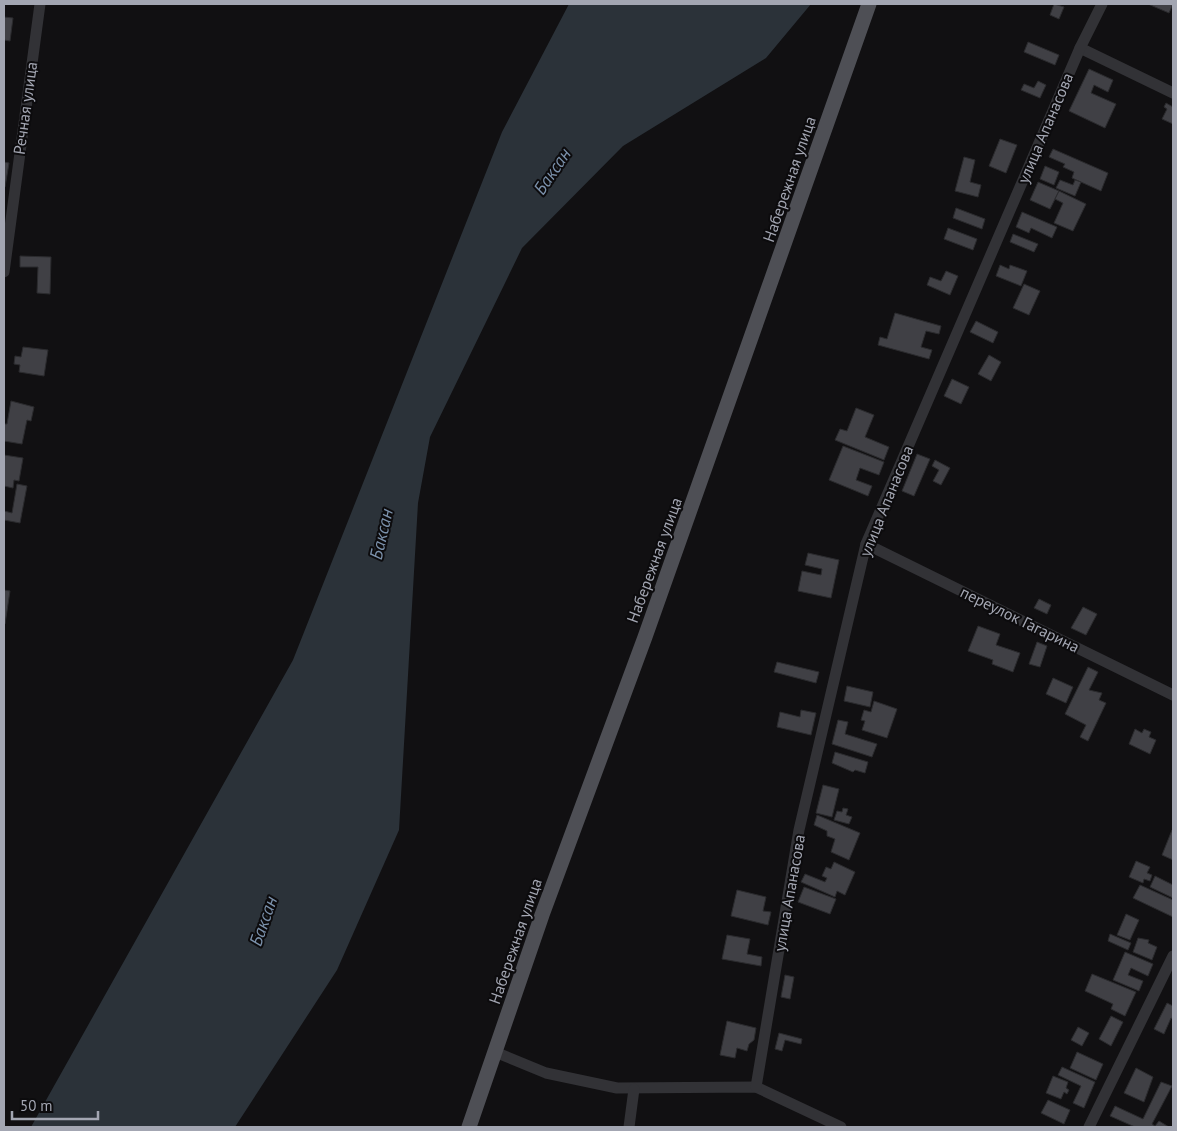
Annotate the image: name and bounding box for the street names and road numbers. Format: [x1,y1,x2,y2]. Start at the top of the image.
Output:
street label: Речная улица [9,60,41,156]
street label: улица Апанасова [1013,70,1077,186]
street label: Набережная улица [758,113,820,245]
street label: улица Апанасова [855,442,917,560]
street label: Набережная улица [622,495,686,625]
street label: переулок Гагарина [957,582,1083,656]
street label: улица Апанасова [769,833,809,953]
street label: Набережная улица [484,875,546,1007]

